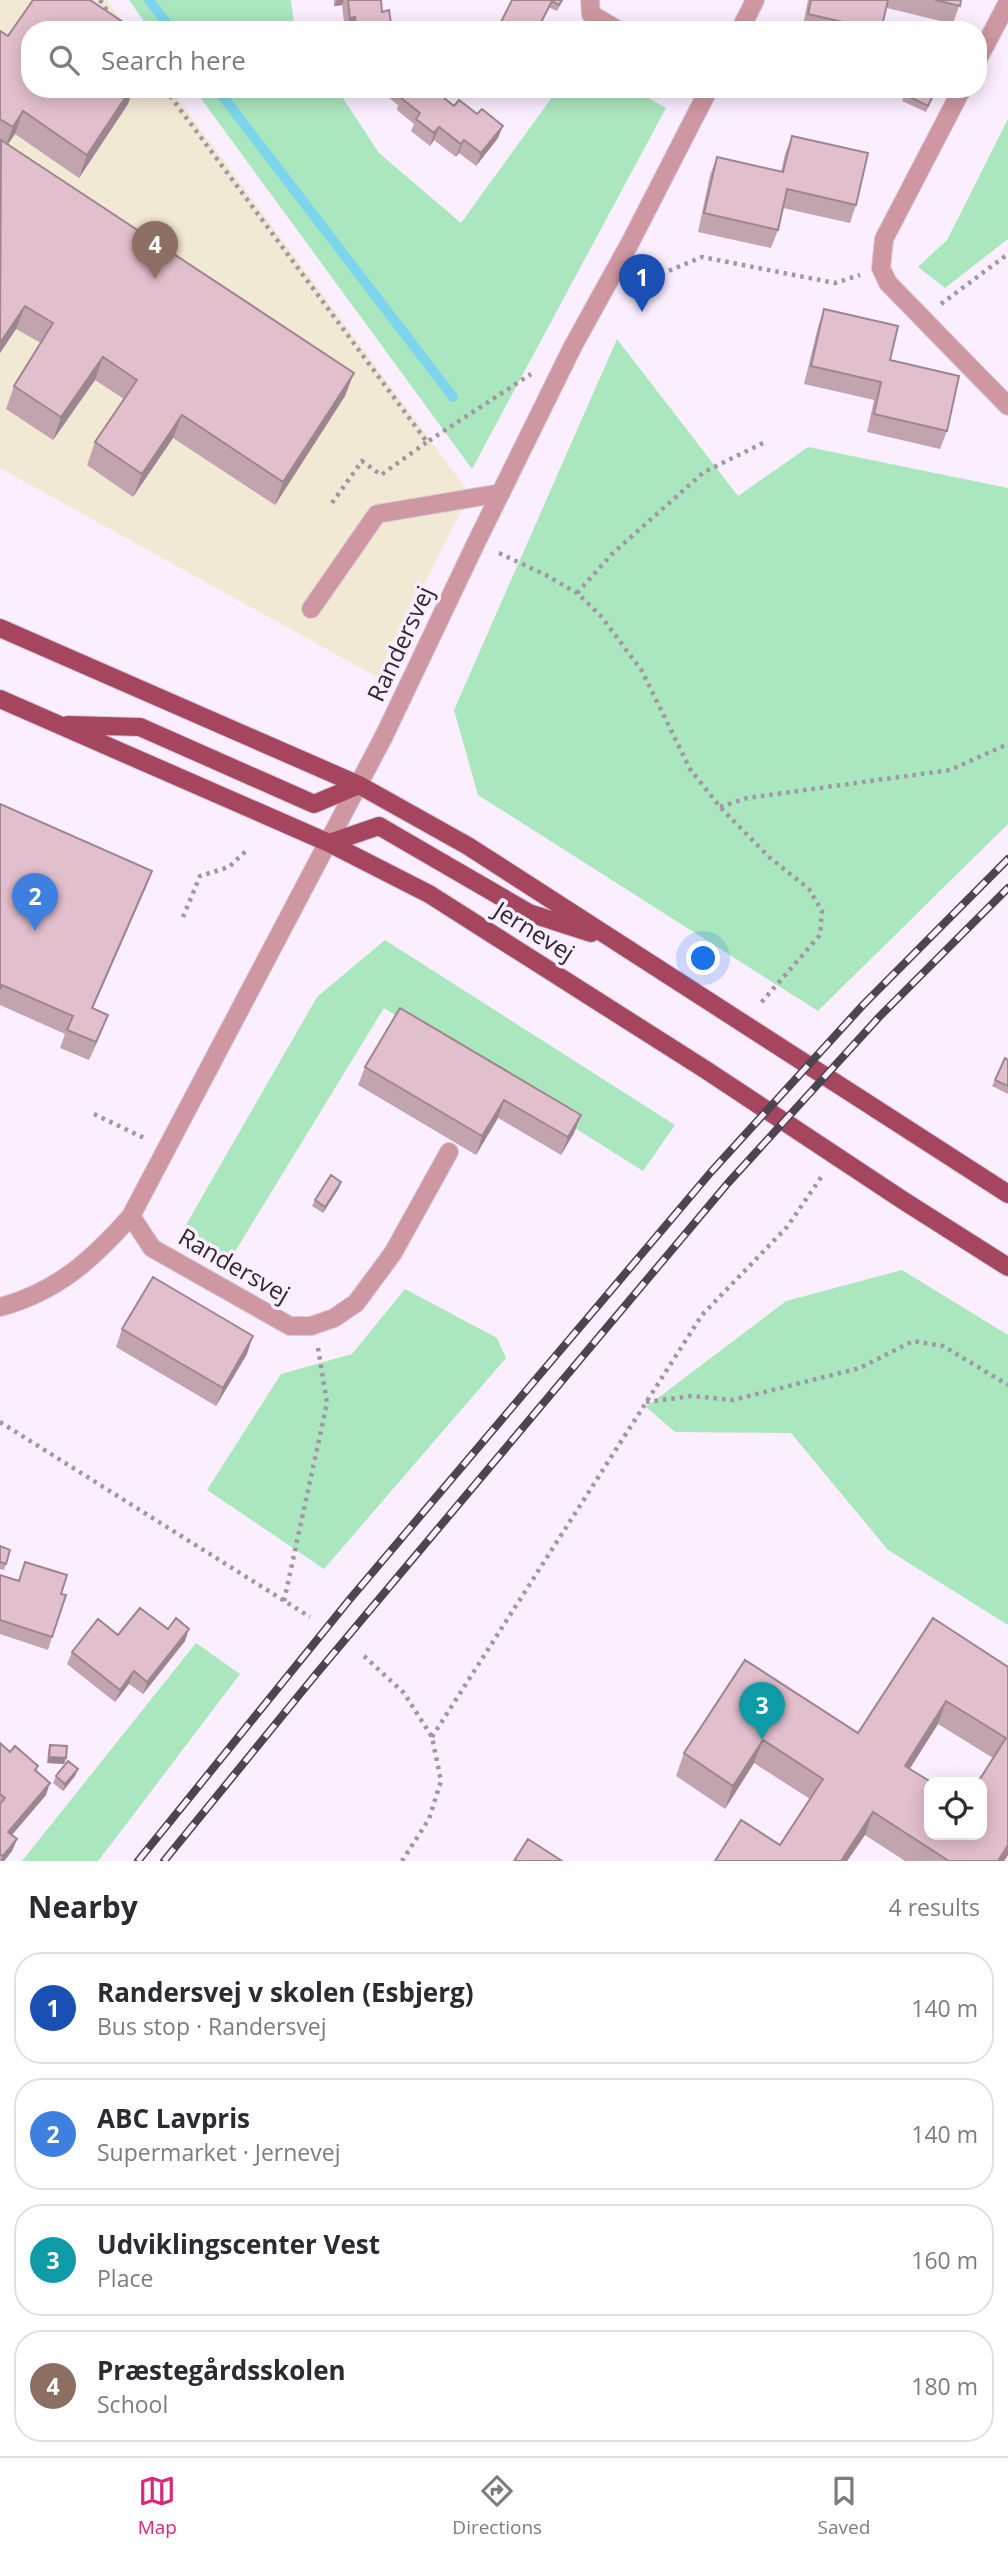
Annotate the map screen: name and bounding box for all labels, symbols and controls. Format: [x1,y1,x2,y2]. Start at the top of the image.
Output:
search box [21,21,987,98]
icon: search [45,41,83,79]
text: Search here [101,42,246,78]
pin: 4 [132,221,178,279]
pin: 1 [619,254,665,312]
street label: Randersvej [359,580,441,706]
pin: 2 [12,873,58,931]
street label: Jernevej [486,892,581,968]
your location [686,941,720,975]
street label: Randersvej [173,1219,297,1310]
pin: 3 [739,1682,785,1740]
map controls [924,1777,987,1840]
button: locate [924,1777,987,1840]
text: Nearby [28,1886,138,1927]
text: 4 results [889,1891,980,1923]
text: Randersvej v skolen (Esbjerg) [97,1974,474,2010]
text: 1 [46,1992,60,2024]
text: 140 m [911,1992,978,2024]
text: Bus stop · Randersvej [97,2010,327,2042]
text: ABC Lavpris [97,2100,250,2136]
text: 2 [46,2118,60,2150]
text: 140 m [911,2118,978,2150]
text: Supermarket · Jernevej [97,2136,341,2168]
text: Udviklingscenter Vest [97,2226,380,2262]
text: 3 [46,2244,60,2276]
text: 160 m [911,2244,978,2276]
text: Place [97,2262,153,2294]
text: Præstegårdsskolen [97,2352,346,2388]
text: 4 [46,2370,60,2402]
text: 180 m [911,2370,978,2402]
text: School [97,2388,168,2420]
tab: Map [138,2472,177,2540]
tab: Directions [452,2472,542,2540]
tab: Saved [818,2472,870,2540]

